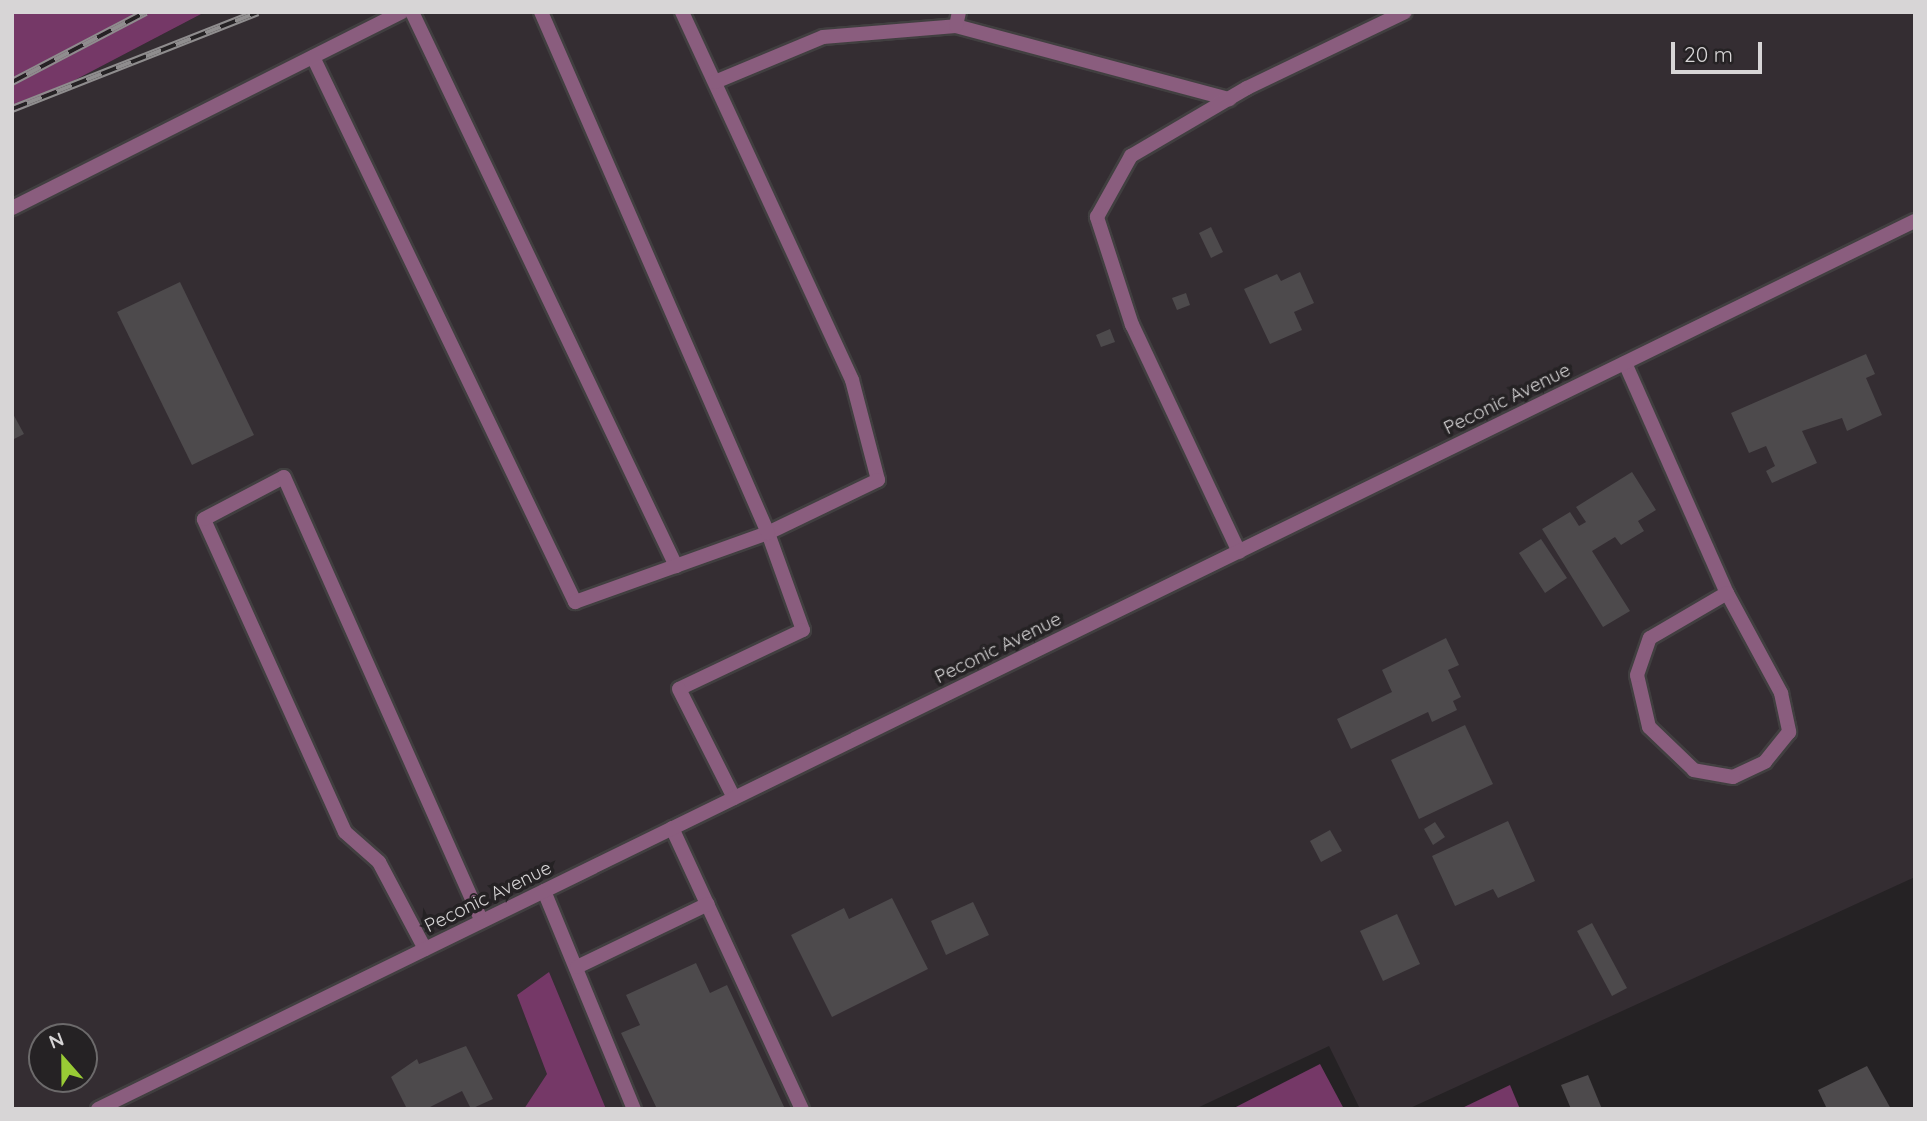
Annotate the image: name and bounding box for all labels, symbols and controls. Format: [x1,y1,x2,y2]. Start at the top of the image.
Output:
scale bar [1675,28,1766,72]
text: 20 m [1684,41,1733,67]
street label: Peconic Avenue [1440,358,1574,440]
street label: Peconic Avenue [931,607,1065,689]
street label: Peconic Avenue [421,856,555,938]
north arrow [28,1023,98,1093]
text: N [45,1027,67,1054]

